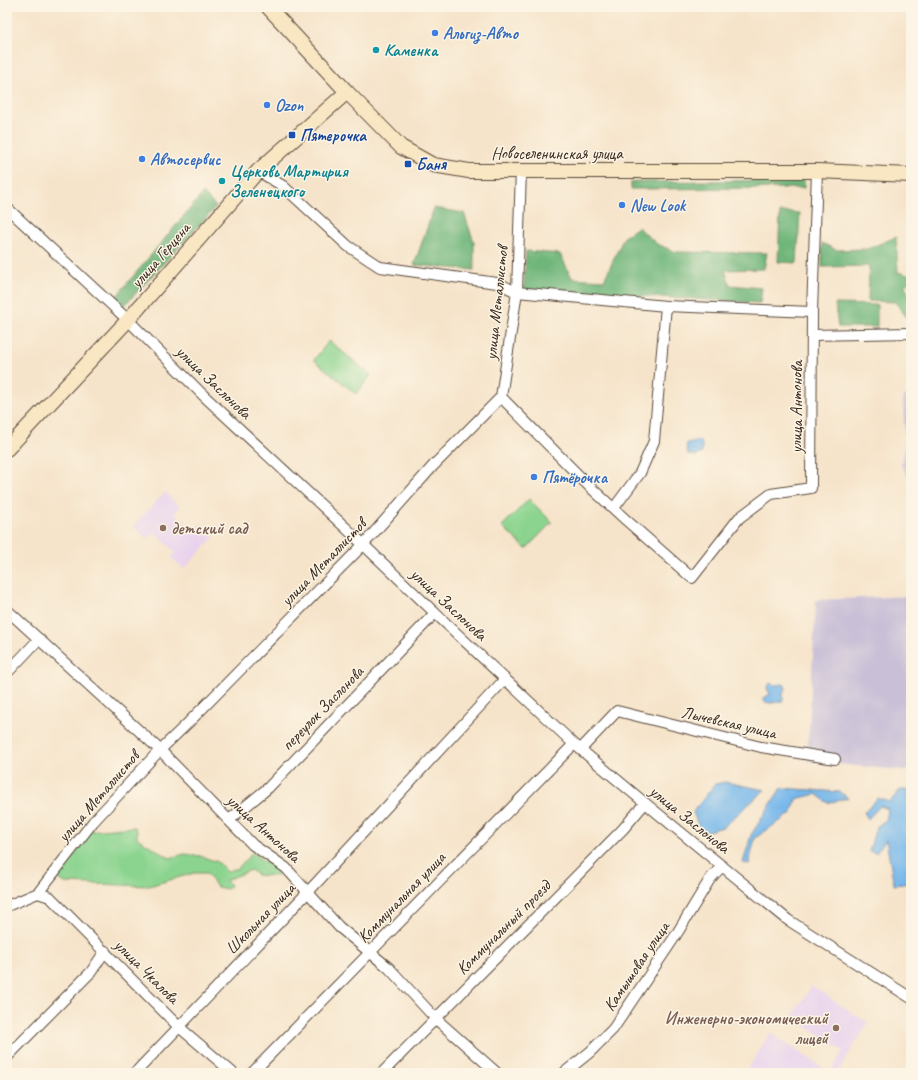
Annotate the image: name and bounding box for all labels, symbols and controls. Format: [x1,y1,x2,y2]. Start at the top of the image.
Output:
place label: Альгиз-Авто [443,23,520,45]
marker: Альгиз-Авто [430,28,440,38]
place label: Каменка [384,40,439,61]
marker: Каменка [371,45,381,55]
place label: Ozon [275,95,305,116]
marker: Ozon [262,100,272,110]
place label: Пятерочка [300,125,367,146]
marker: Пятерочка [287,130,297,140]
street label: Новоселенинская улица [491,143,624,164]
place label: Автосервис [150,149,222,170]
marker: Автосервис [137,154,147,164]
place label: Баня [416,154,447,175]
marker: Баня [403,159,413,169]
place label: Церковь Мартирия Зеленецкого [230,161,349,202]
marker: Церковь Мартирия Зеленецкого [217,176,227,186]
place label: New Look [630,195,687,216]
marker: New Look [617,200,627,210]
street label: улица Герцена [125,217,196,293]
street label: улица Металлистов [480,242,513,362]
street label: улица Заслонова [171,340,257,425]
street label: улица Антонова [786,359,807,454]
place label: Пятёрочка [542,467,609,488]
marker: Пятёрочка [529,472,539,482]
street label: улица Металлистов [275,512,373,611]
place label: детский сад [171,518,249,539]
marker: детский сад [158,523,168,533]
street label: улица Заслонова [405,563,492,646]
street label: переулок Заслонова [277,661,369,755]
street label: Лычевская улица [679,701,780,744]
street label: улица Металлистов [52,744,146,847]
street label: улица Заслонова [645,780,735,859]
street label: улица Антонова [222,789,306,868]
street label: Коммунальная улица [353,847,451,947]
street label: Коммунальный проезд [452,874,557,979]
street label: Школьная улица [221,877,301,959]
street label: Камышовая улица [599,916,675,1015]
street label: улица Чкалова [109,934,185,1010]
place label: Инженерно-экономический лицей [665,1008,830,1049]
marker: Инженерно-экономический лицей [831,1023,841,1033]

